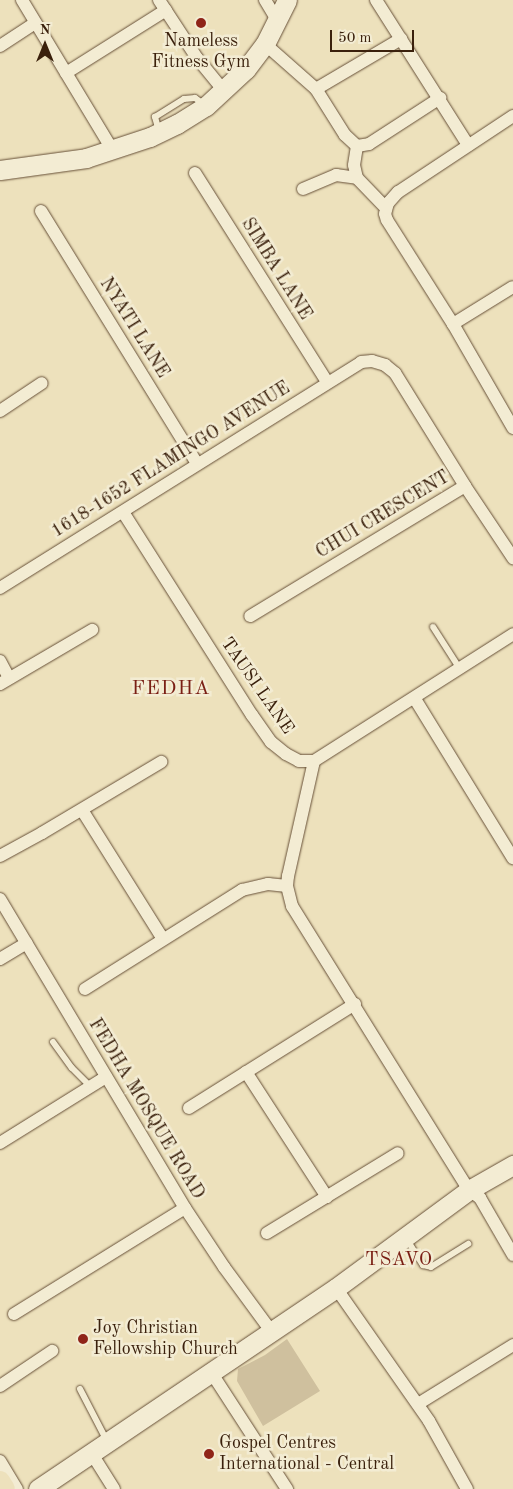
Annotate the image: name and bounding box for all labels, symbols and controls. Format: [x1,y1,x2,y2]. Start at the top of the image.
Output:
marker: Nameless Fitness Gym [195,17,207,29]
north arrow [20,20,70,70]
scale bar [333,20,417,52]
text: N [40,23,50,37]
place label: Nameless Fitness Gym [152,31,250,74]
text: 50 m [338,31,372,46]
street label: SIMBA LANE [236,214,316,324]
street label: NYATI LANE [95,274,173,382]
street label: 1618-1652 FLAMINGO AVENUE [48,377,294,543]
street label: CHUI CRESCENT [312,467,454,563]
street label: TAUSI LANE [216,633,298,739]
district label: FEDHA [131,677,211,701]
street label: FEDHA MOSQUE ROAD [84,1015,208,1203]
district label: TSAVO [364,1250,434,1272]
place label: Joy Christian Fellowship Church [93,1318,238,1360]
marker: Joy Christian Fellowship Church [77,1333,89,1345]
place label: Gospel Centres International - Central [219,1433,394,1476]
marker: Gospel Centres International - Central [203,1448,215,1460]

